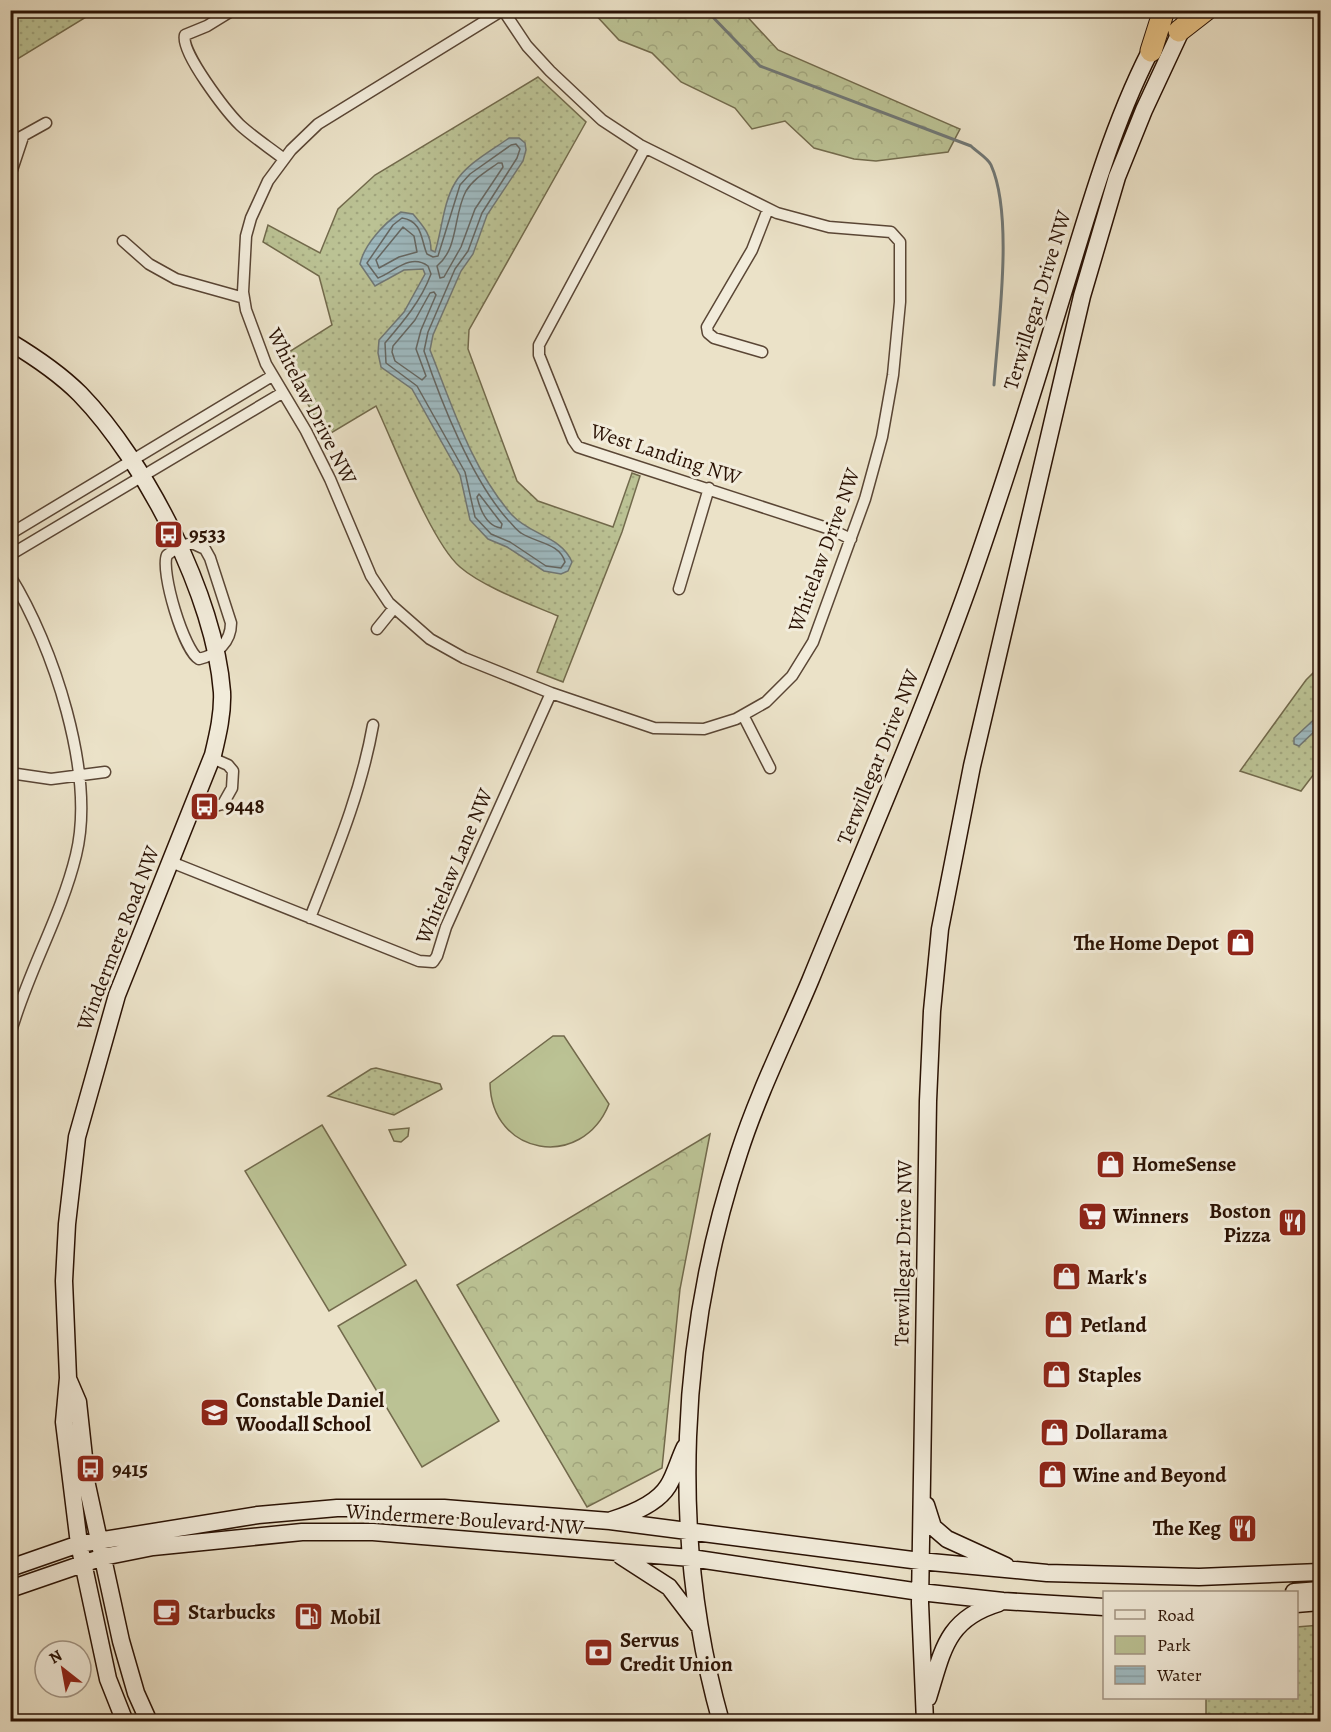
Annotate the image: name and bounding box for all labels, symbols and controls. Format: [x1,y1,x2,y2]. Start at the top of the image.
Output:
street label: Terwillegar Drive NW [996,206,1078,393]
street label: Whitelaw Drive NW [260,322,364,489]
street label: West Landing NW [586,416,745,492]
street label: Whitelaw Drive NW [781,464,867,637]
bus stop icon: 9533 [152,518,184,550]
place label: 9533 [189,520,226,548]
street label: Terwillegar Drive NW [830,665,926,849]
street label: Whitelaw Lane NW [408,784,500,949]
bus stop icon: 9448 [188,790,220,822]
place label: 9448 [225,792,265,820]
street label: Windermere Road NW [69,841,166,1035]
shop icon: The Home Depot [1224,927,1256,959]
place label: The Home Depot [1074,929,1219,957]
shop icon: HomeSense [1095,1148,1127,1180]
place label: HomeSense [1132,1150,1236,1178]
street label: Terwillegar Drive NW [887,1159,919,1346]
place label: Boston Pizza [1209,1197,1272,1249]
supermarket icon: Winners [1076,1200,1108,1232]
place label: Winners [1112,1202,1189,1230]
restaurant icon: Boston Pizza [1276,1207,1308,1239]
shop icon: Mark's [1050,1261,1082,1293]
place label: Mark's [1087,1263,1147,1291]
shop icon: Petland [1043,1309,1075,1341]
place label: Petland [1080,1311,1148,1339]
shop icon: Staples [1041,1359,1073,1391]
place label: Staples [1078,1361,1142,1389]
place label: Constable Daniel Woodall School [235,1386,385,1438]
school or university icon: Constable Daniel Woodall School [199,1396,231,1428]
shop icon: Dollarama [1038,1416,1070,1448]
place label: Dollarama [1075,1418,1169,1446]
bus stop icon: 9415 [75,1453,107,1485]
place label: 9415 [112,1455,148,1483]
shop icon: Wine and Beyond [1036,1459,1068,1491]
place label: Wine and Beyond [1072,1461,1227,1489]
street label: Windermere Boulevard NW [344,1497,585,1541]
restaurant icon: The Keg [1226,1512,1258,1544]
place label: The Keg [1153,1514,1221,1542]
legend [1103,1591,1298,1699]
cafe icon: Starbucks [151,1596,183,1628]
place label: Starbucks [188,1598,276,1626]
fuel station icon: Mobil [293,1601,325,1633]
place label: Mobil [330,1603,381,1631]
text: Road [1157,1603,1195,1627]
place label: Servus Credit Union [620,1626,733,1678]
text: Park [1157,1633,1191,1657]
bank icon: Servus Credit Union [583,1636,615,1668]
north arrow [33,1639,93,1699]
text: N [45,1644,67,1669]
text: Water [1156,1663,1202,1687]

